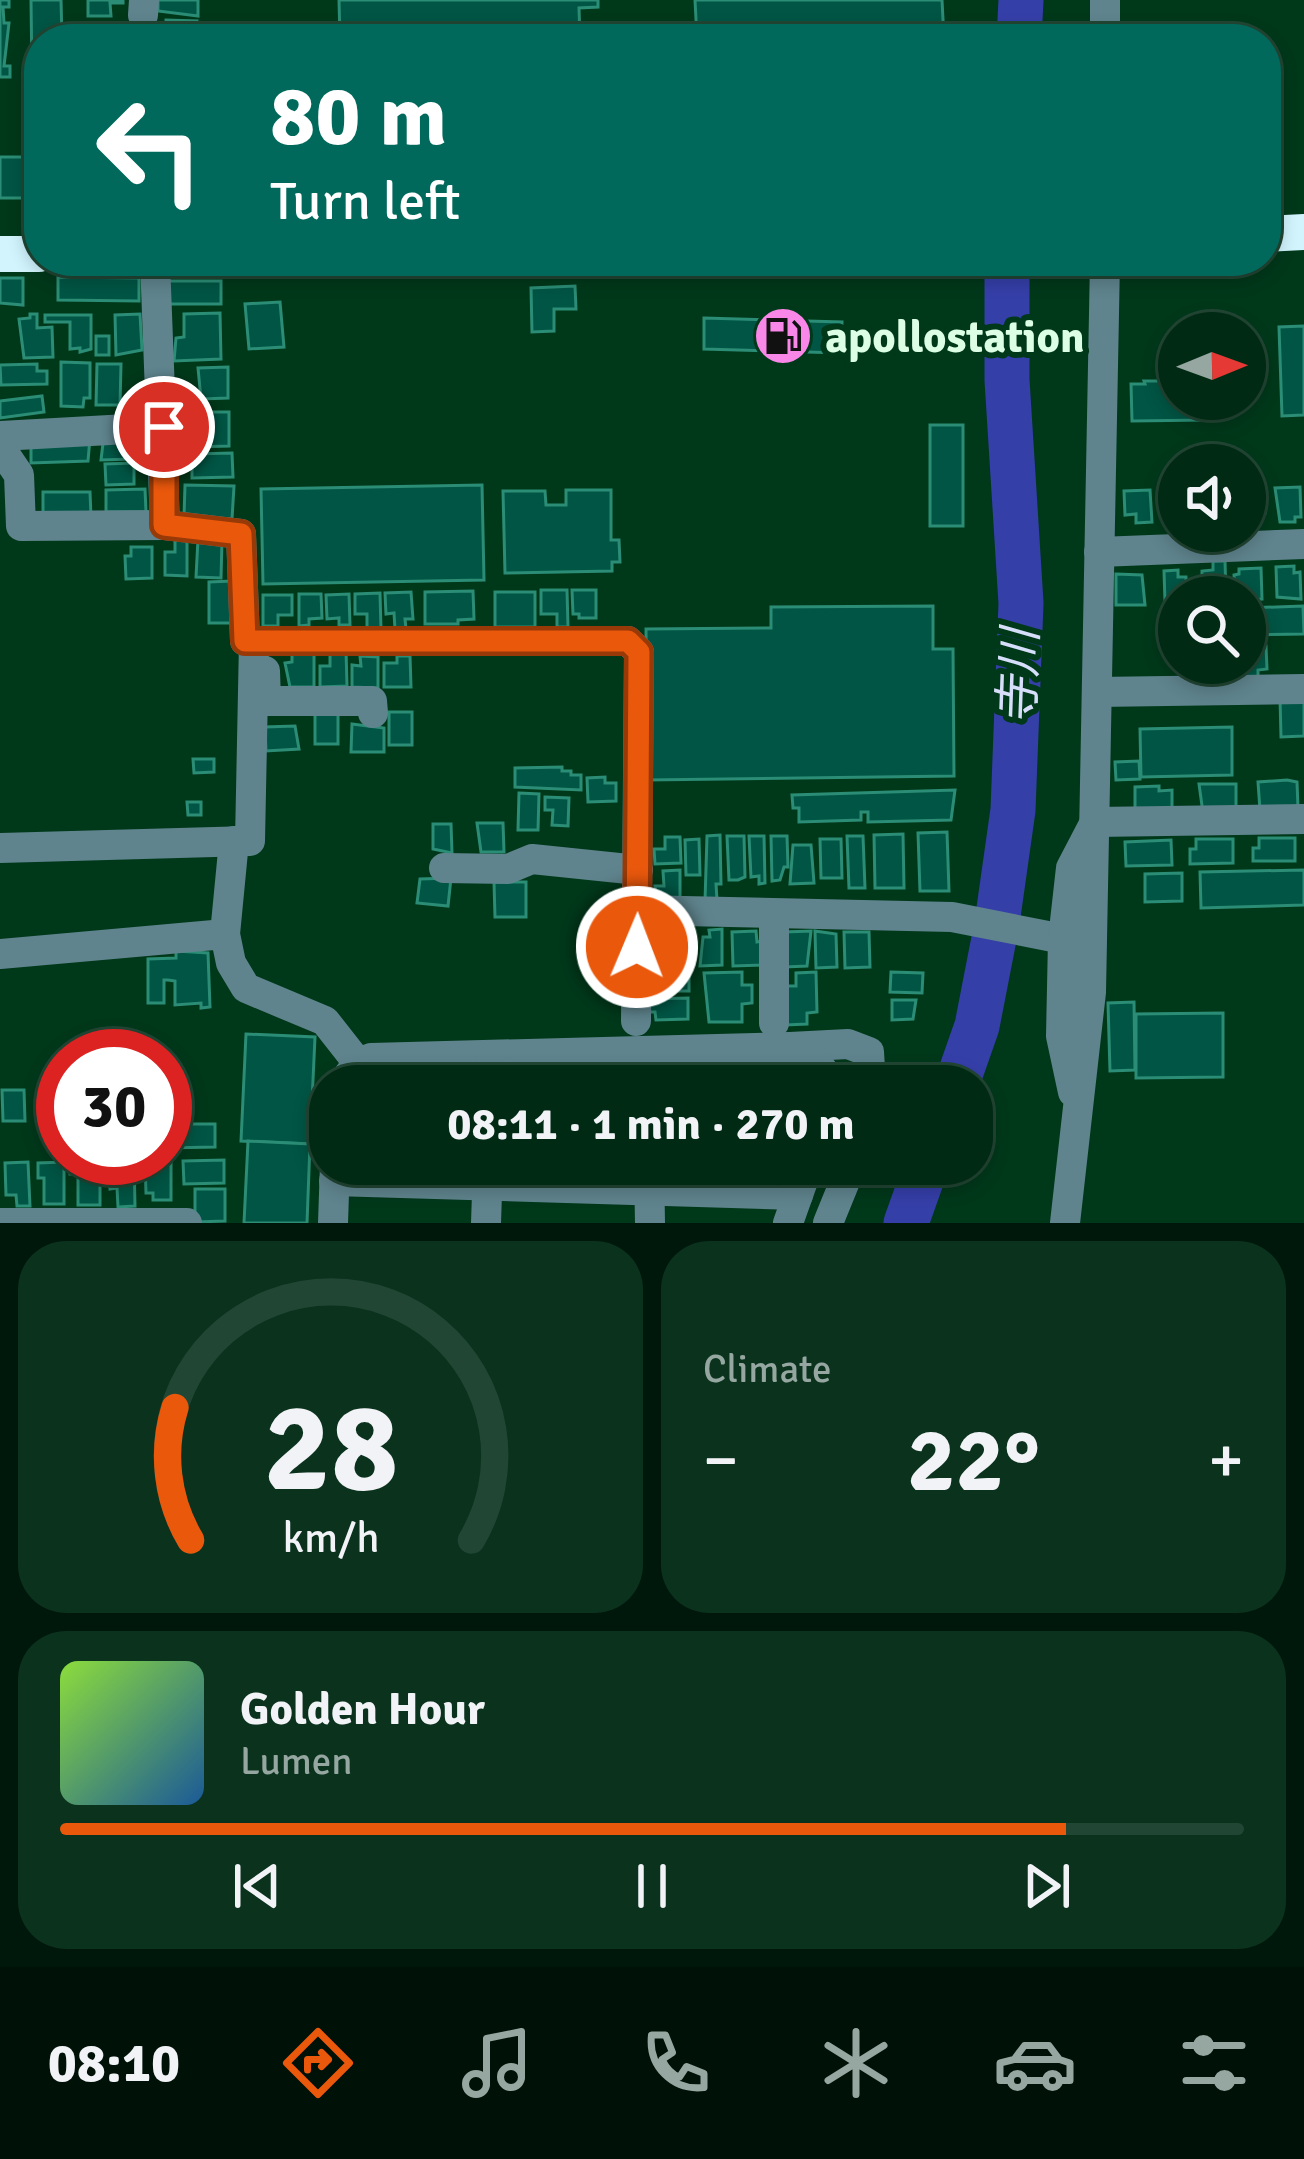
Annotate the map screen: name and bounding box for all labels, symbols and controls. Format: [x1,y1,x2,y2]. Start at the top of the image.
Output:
text: 80 m [270,65,447,169]
icon: left [72,72,228,228]
text: Turn left [270,168,460,235]
fuel station icon: apollostation [752,305,814,367]
place label: apollostation [825,310,1085,365]
north arrow [1158,312,1266,420]
map controls [1158,312,1266,684]
pin [113,376,215,478]
icon: arrive [131,394,197,460]
button: sound [1158,444,1266,552]
button: search [1158,576,1266,684]
water label: 寺川 [988,623,1051,726]
position arrow [574,884,700,1010]
speed limit sign: 30 [36,1029,192,1185]
text: 08:11 · 1 min · 270 m [447,1097,855,1152]
text: Climate [703,1345,832,1393]
text: 28 [263,1372,398,1525]
text: 22° [907,1405,1040,1516]
text: − [703,1420,739,1501]
text: + [1208,1420,1244,1501]
text: km/h [282,1512,379,1565]
text: Golden Hour [240,1682,485,1737]
text: Lumen [240,1737,353,1785]
icon: previous [224,1853,290,1919]
icon: pause [619,1853,685,1919]
icon: next [1014,1853,1080,1919]
icon: directions [276,2021,360,2105]
icon: music [455,2021,539,2105]
icon: phone [634,2021,718,2105]
icon: climate [814,2021,898,2105]
icon: car [993,2021,1077,2105]
icon: filters [1172,2021,1256,2105]
text: 08:10 [48,2030,180,2097]

